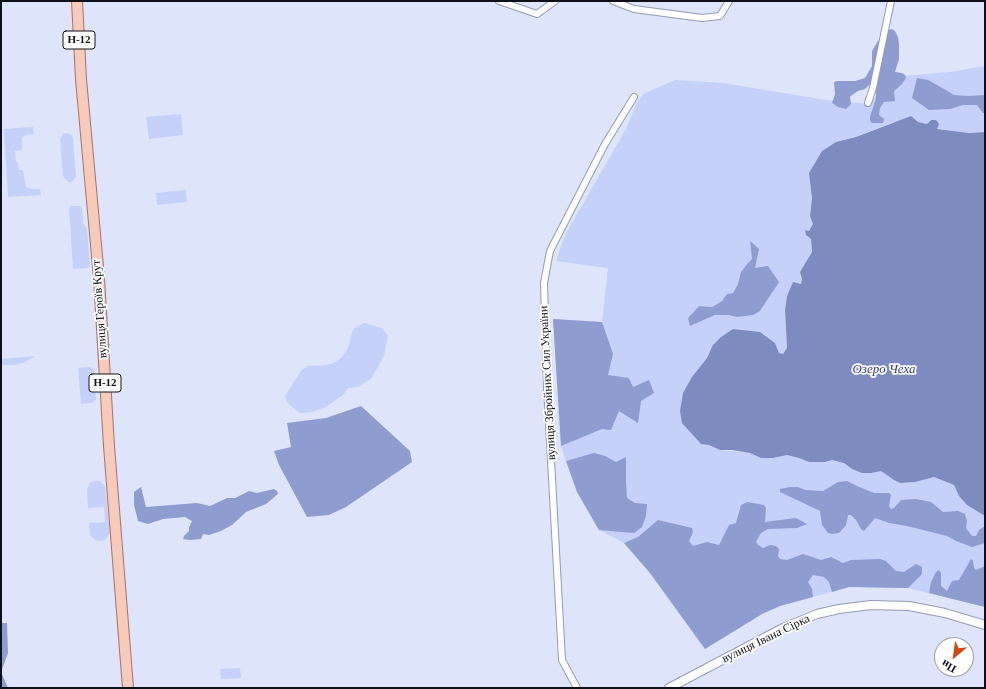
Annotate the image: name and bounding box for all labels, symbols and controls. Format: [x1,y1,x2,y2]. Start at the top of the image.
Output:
road number: Н-12 [63,31,95,49]
street label: вулиця Героїв Крут [89,259,111,359]
street label: вулиця Збройних Сил України [537,305,559,461]
water label: Озеро Чеха [852,362,916,378]
road number: Н-12 [89,374,121,392]
street label: вулиця Івана Сірка [720,611,812,667]
north arrow [934,637,974,677]
text: Пн [939,658,958,675]

